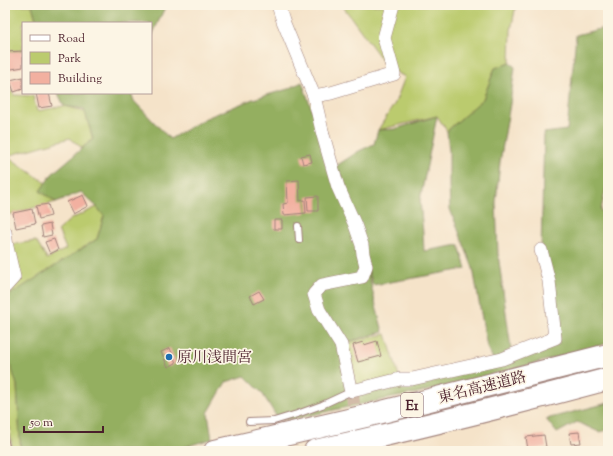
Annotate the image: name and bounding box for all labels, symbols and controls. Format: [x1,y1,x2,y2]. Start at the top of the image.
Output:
legend [22,22,152,94]
text: Road [58,30,85,48]
text: Park [58,50,81,68]
text: Building [58,70,102,88]
place label: 原川浅間宮 [177,348,252,369]
marker: 原川浅間宮 [164,352,174,362]
street label: 東名高速道路 [436,367,529,410]
road number: E1 [401,393,423,417]
scale bar [24,408,103,434]
text: 50 m [29,414,53,432]

